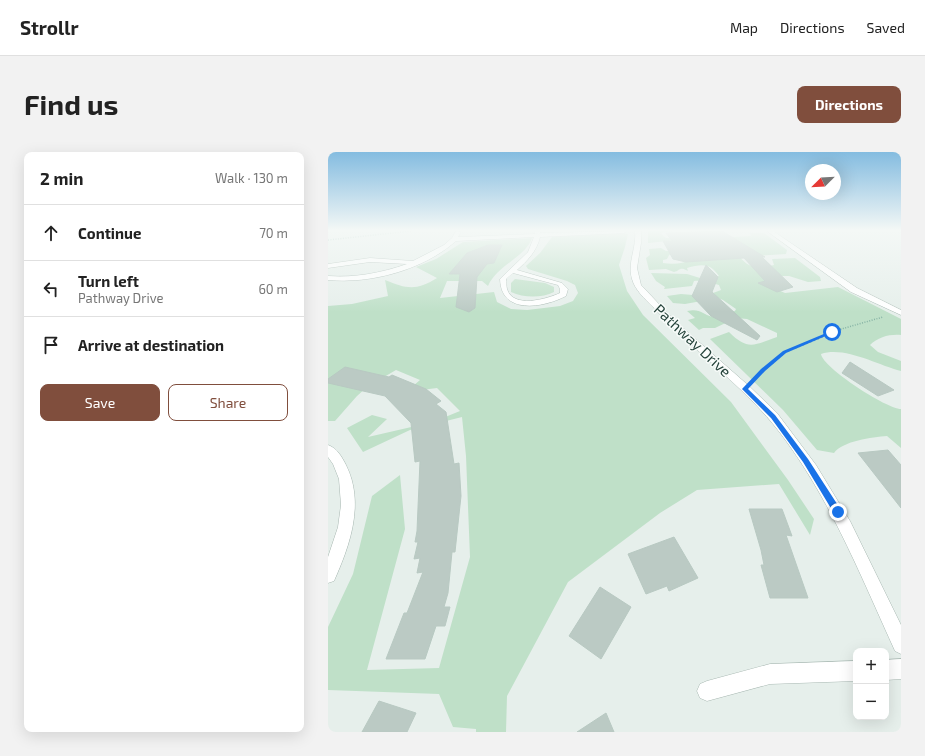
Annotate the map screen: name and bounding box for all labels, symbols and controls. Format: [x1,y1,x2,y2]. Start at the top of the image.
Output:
text: Strollr [20,16,79,39]
text: Map [730,19,758,36]
text: Directions [780,19,845,36]
text: Saved [867,19,905,36]
button: Directions [797,86,901,123]
text: Find us [24,87,118,121]
north arrow [805,164,841,200]
text: 2 min [40,168,83,188]
text: Walk · 130 m [215,170,288,186]
icon: ahead [40,222,62,244]
text: Continue [78,224,141,242]
text: 70 m [259,225,288,241]
text: Turn left [78,272,139,290]
icon: left [40,278,62,300]
text: 60 m [258,281,288,297]
text: Pathway Drive [78,290,163,306]
street label: Pathway Drive [651,300,735,380]
route start [823,323,841,341]
icon: arrive [40,334,62,356]
text: Arrive at destination [78,336,224,354]
button: Save [40,384,160,421]
button: Share [168,384,288,421]
route end [829,503,847,521]
map controls [853,648,889,720]
button: + [853,648,889,684]
button: − [853,684,889,720]

